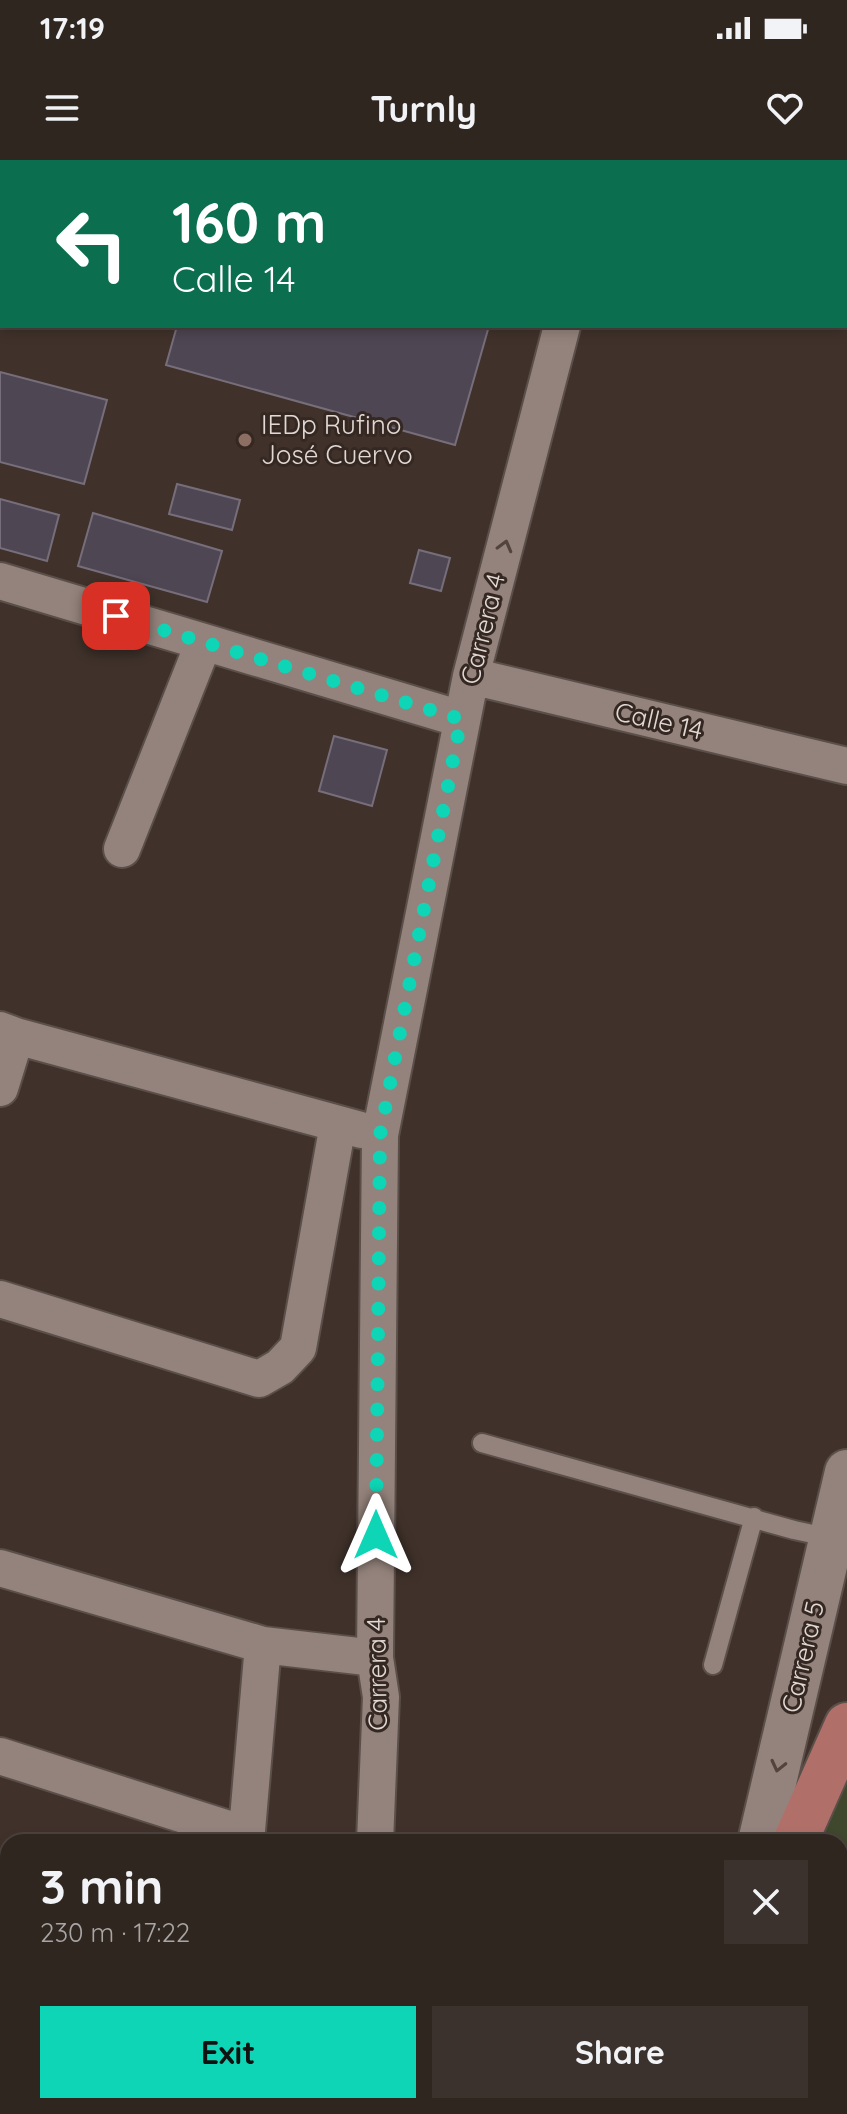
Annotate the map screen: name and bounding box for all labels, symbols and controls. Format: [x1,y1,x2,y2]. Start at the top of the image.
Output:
text: 17:19 [40,9,105,47]
icon: menu [40,86,84,130]
text: Turnly [370,86,477,131]
icon: heart [763,86,807,130]
text: 160 m [172,187,326,257]
icon: left [40,192,144,296]
text: Calle 14 [172,256,295,301]
place label: IEDp Rufino José Cuervo [261,408,413,471]
marker: IEDp Rufino José Cuervo [236,431,254,449]
one-way arrow [495,540,512,554]
street label: Carrera 4 [453,570,512,688]
pin [82,582,150,650]
icon: arrive [94,594,138,638]
street label: Calle 14 [612,694,706,747]
position arrow [334,1493,418,1577]
street label: Carrera 5 [774,1598,831,1716]
street label: Carrera 4 [359,1617,394,1731]
one-way arrow [770,1758,787,1772]
text: 3 min [40,1856,163,1916]
button: close [724,1860,808,1944]
text: 230 m · 17:22 [40,1916,190,1949]
button: Exit [40,2006,416,2098]
button: Share [432,2006,808,2098]

